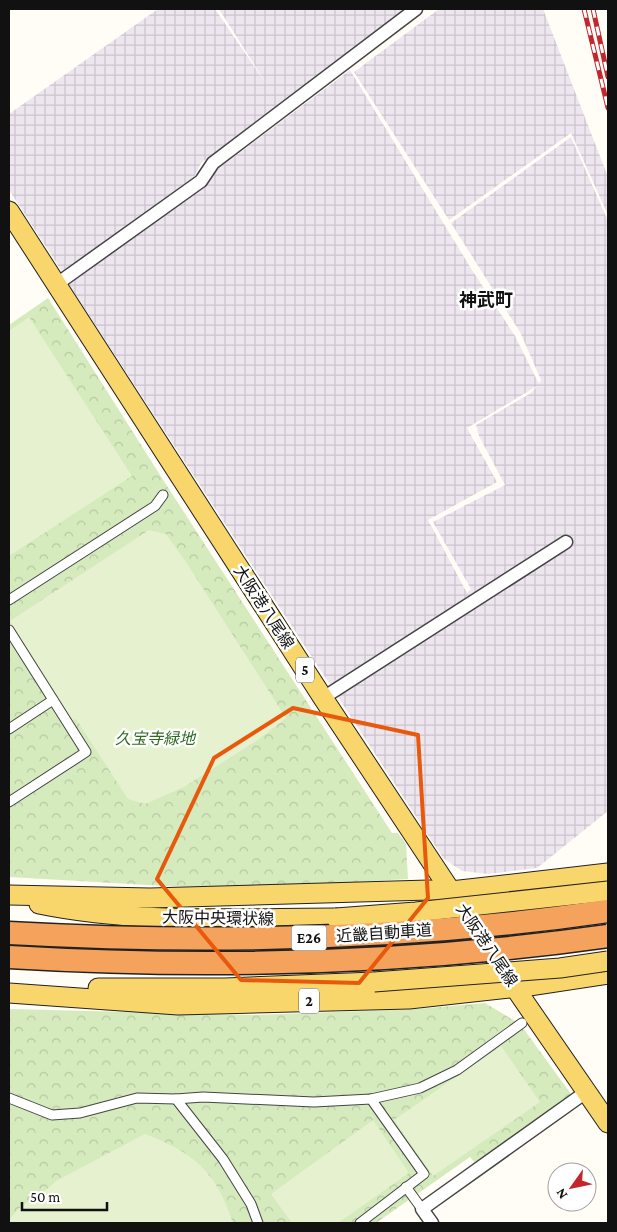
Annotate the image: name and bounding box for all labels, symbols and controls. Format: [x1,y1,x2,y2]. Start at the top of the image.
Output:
district label: 神武町 [459,290,513,310]
street label: 大阪港八尾線 [231,562,297,652]
road number: 5 [296,658,314,682]
park label: 久宝寺緑地 [115,730,197,747]
street label: 大阪港八尾線 [453,900,521,990]
street label: 大阪中央環状線 [162,909,274,927]
street label: 近畿自動車道 [336,921,432,945]
road number: E26 [292,926,326,950]
road number: 2 [299,988,319,1014]
north arrow [547,1162,597,1212]
scale bar [22,1180,108,1212]
text: N [552,1185,570,1202]
text: 50 m [30,1189,60,1205]

